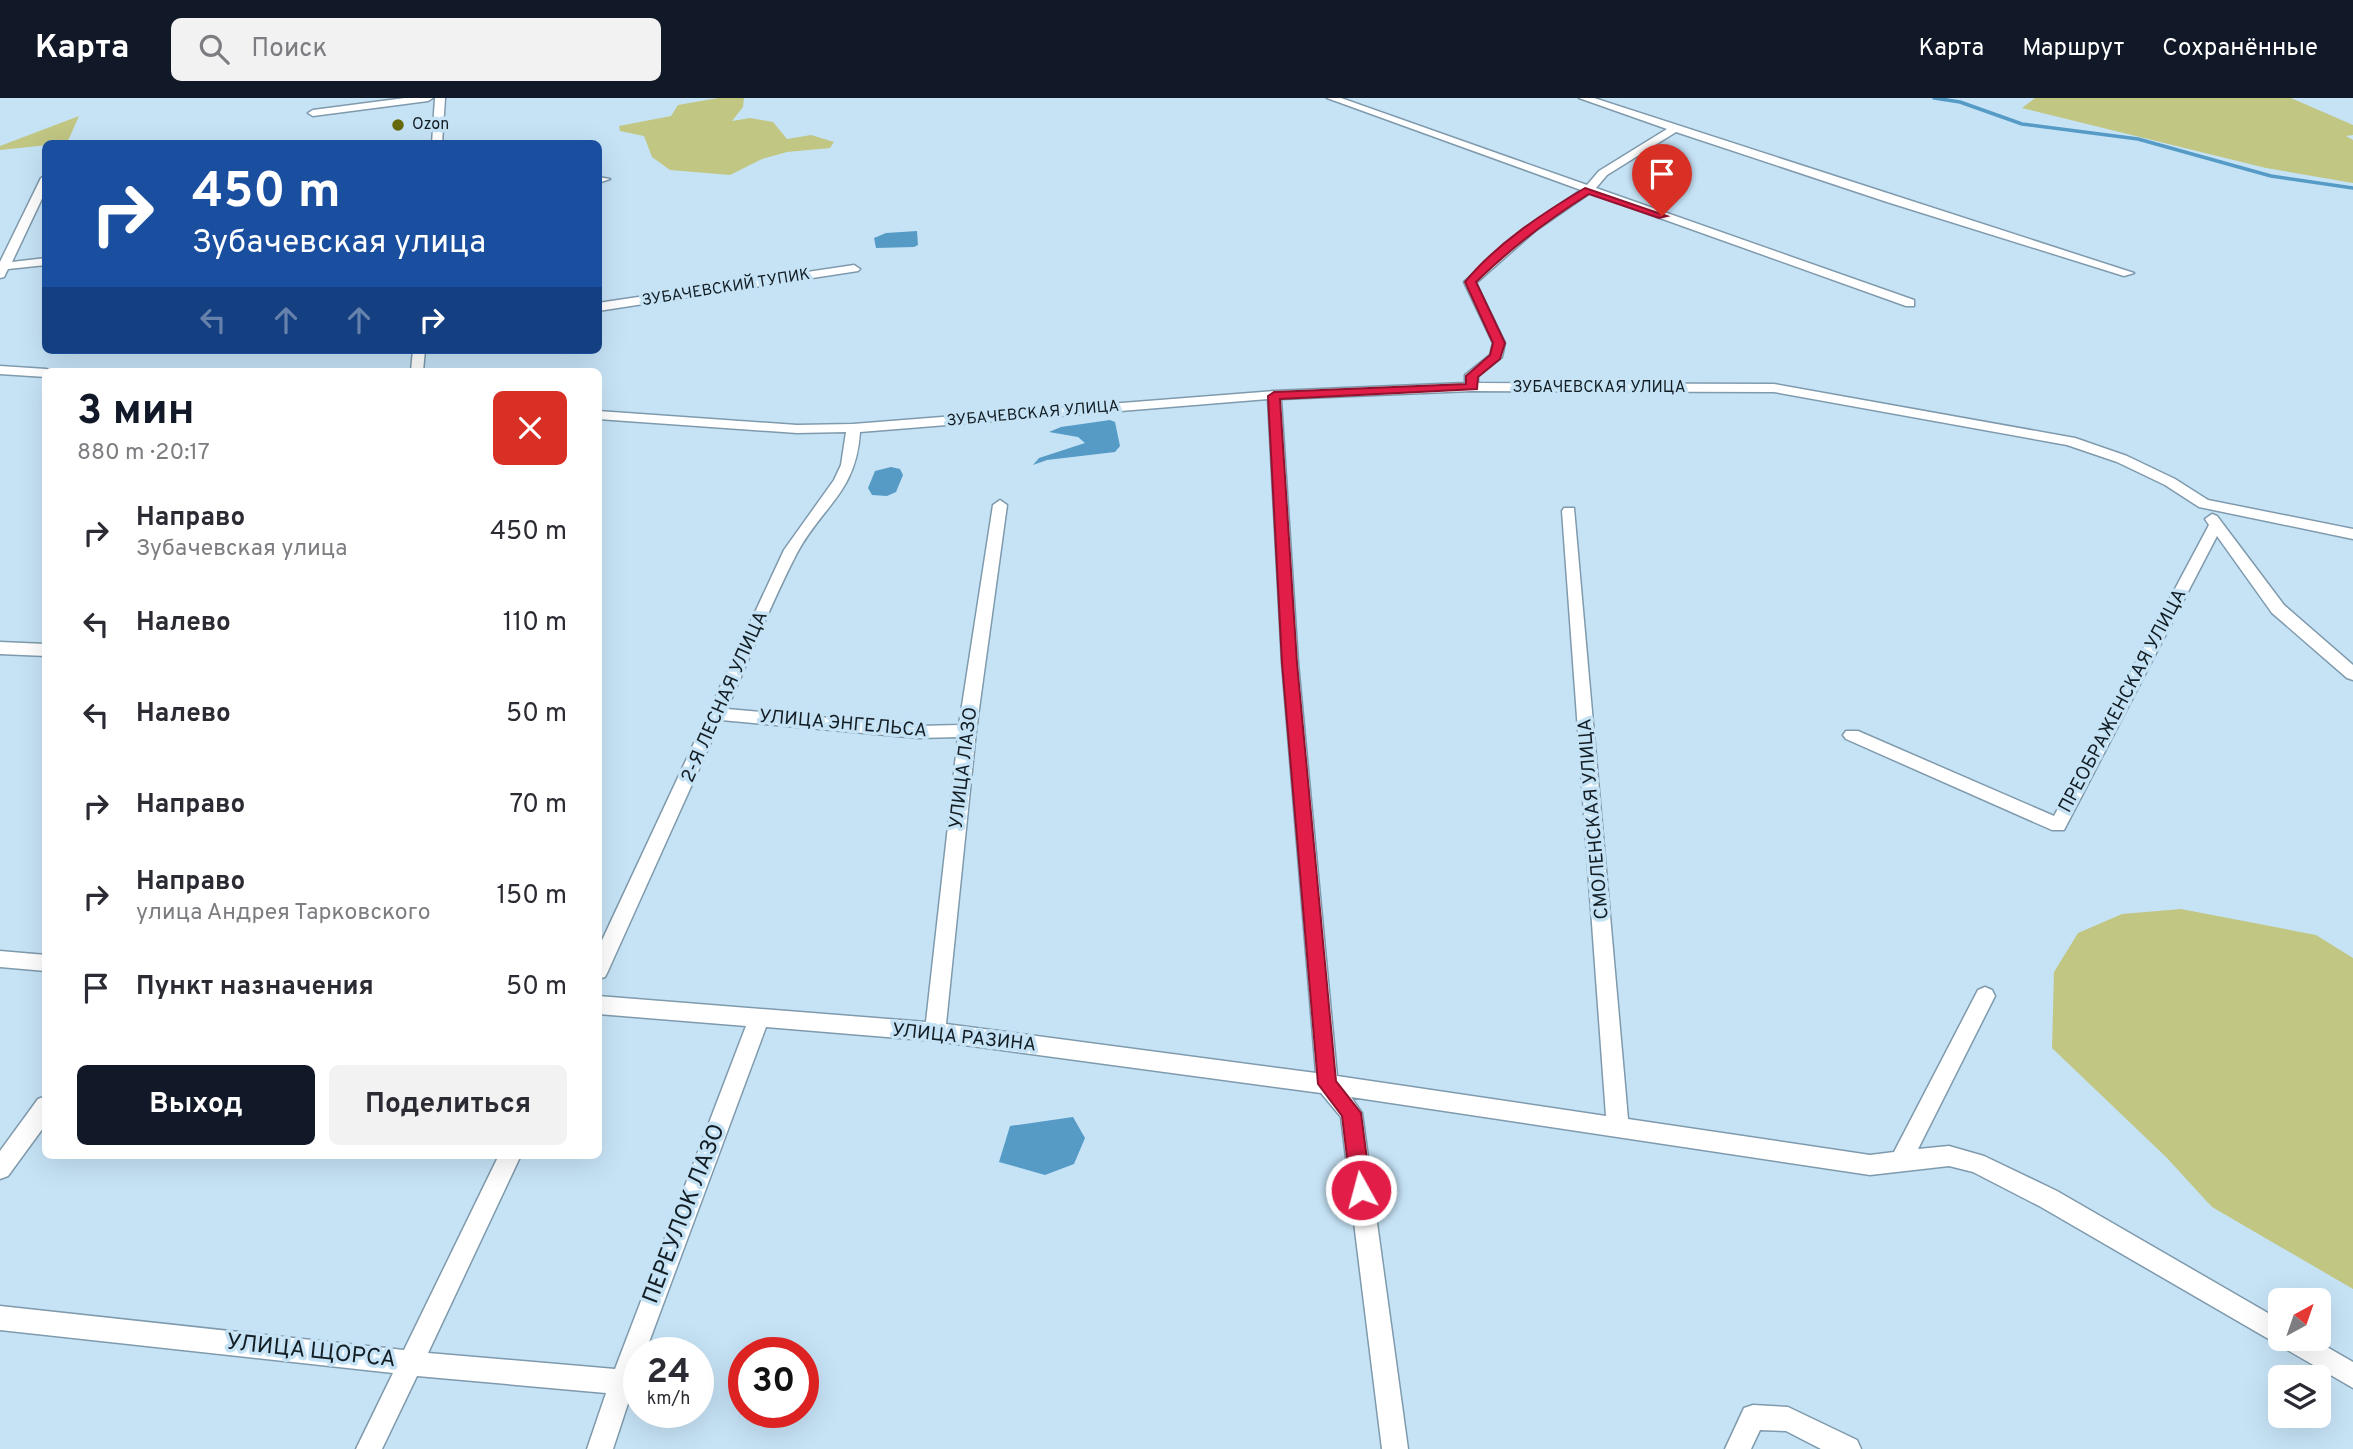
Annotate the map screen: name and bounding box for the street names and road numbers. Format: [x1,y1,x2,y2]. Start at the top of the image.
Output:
street label: ЗУБАЧЕВСКИЙ ТУПИК [640,263,811,311]
street label: ЗУБАЧЕВСКАЯ УЛИЦА [1512,378,1686,398]
street label: ЗУБАЧЕВСКАЯ УЛИЦА [946,396,1120,432]
street label: ПРЕОБРАЖЕНСКАЯ УЛИЦА [2054,585,2192,817]
street label: 2-Я ЛЕСНАЯ УЛИЦА [676,608,774,786]
street label: УЛИЦА ЭНГЕЛЬСА [758,705,928,743]
street label: УЛИЦА ЛАЗО [945,706,983,830]
street label: СМОЛЕНСКАЯ УЛИЦА [1573,718,1615,920]
street label: УЛИЦА РАЗИНА [891,1018,1037,1058]
street label: ПЕРЕУЛОК ЛАЗО [637,1120,733,1308]
street label: УЛИЦА ЩОРСА [225,1329,397,1375]

